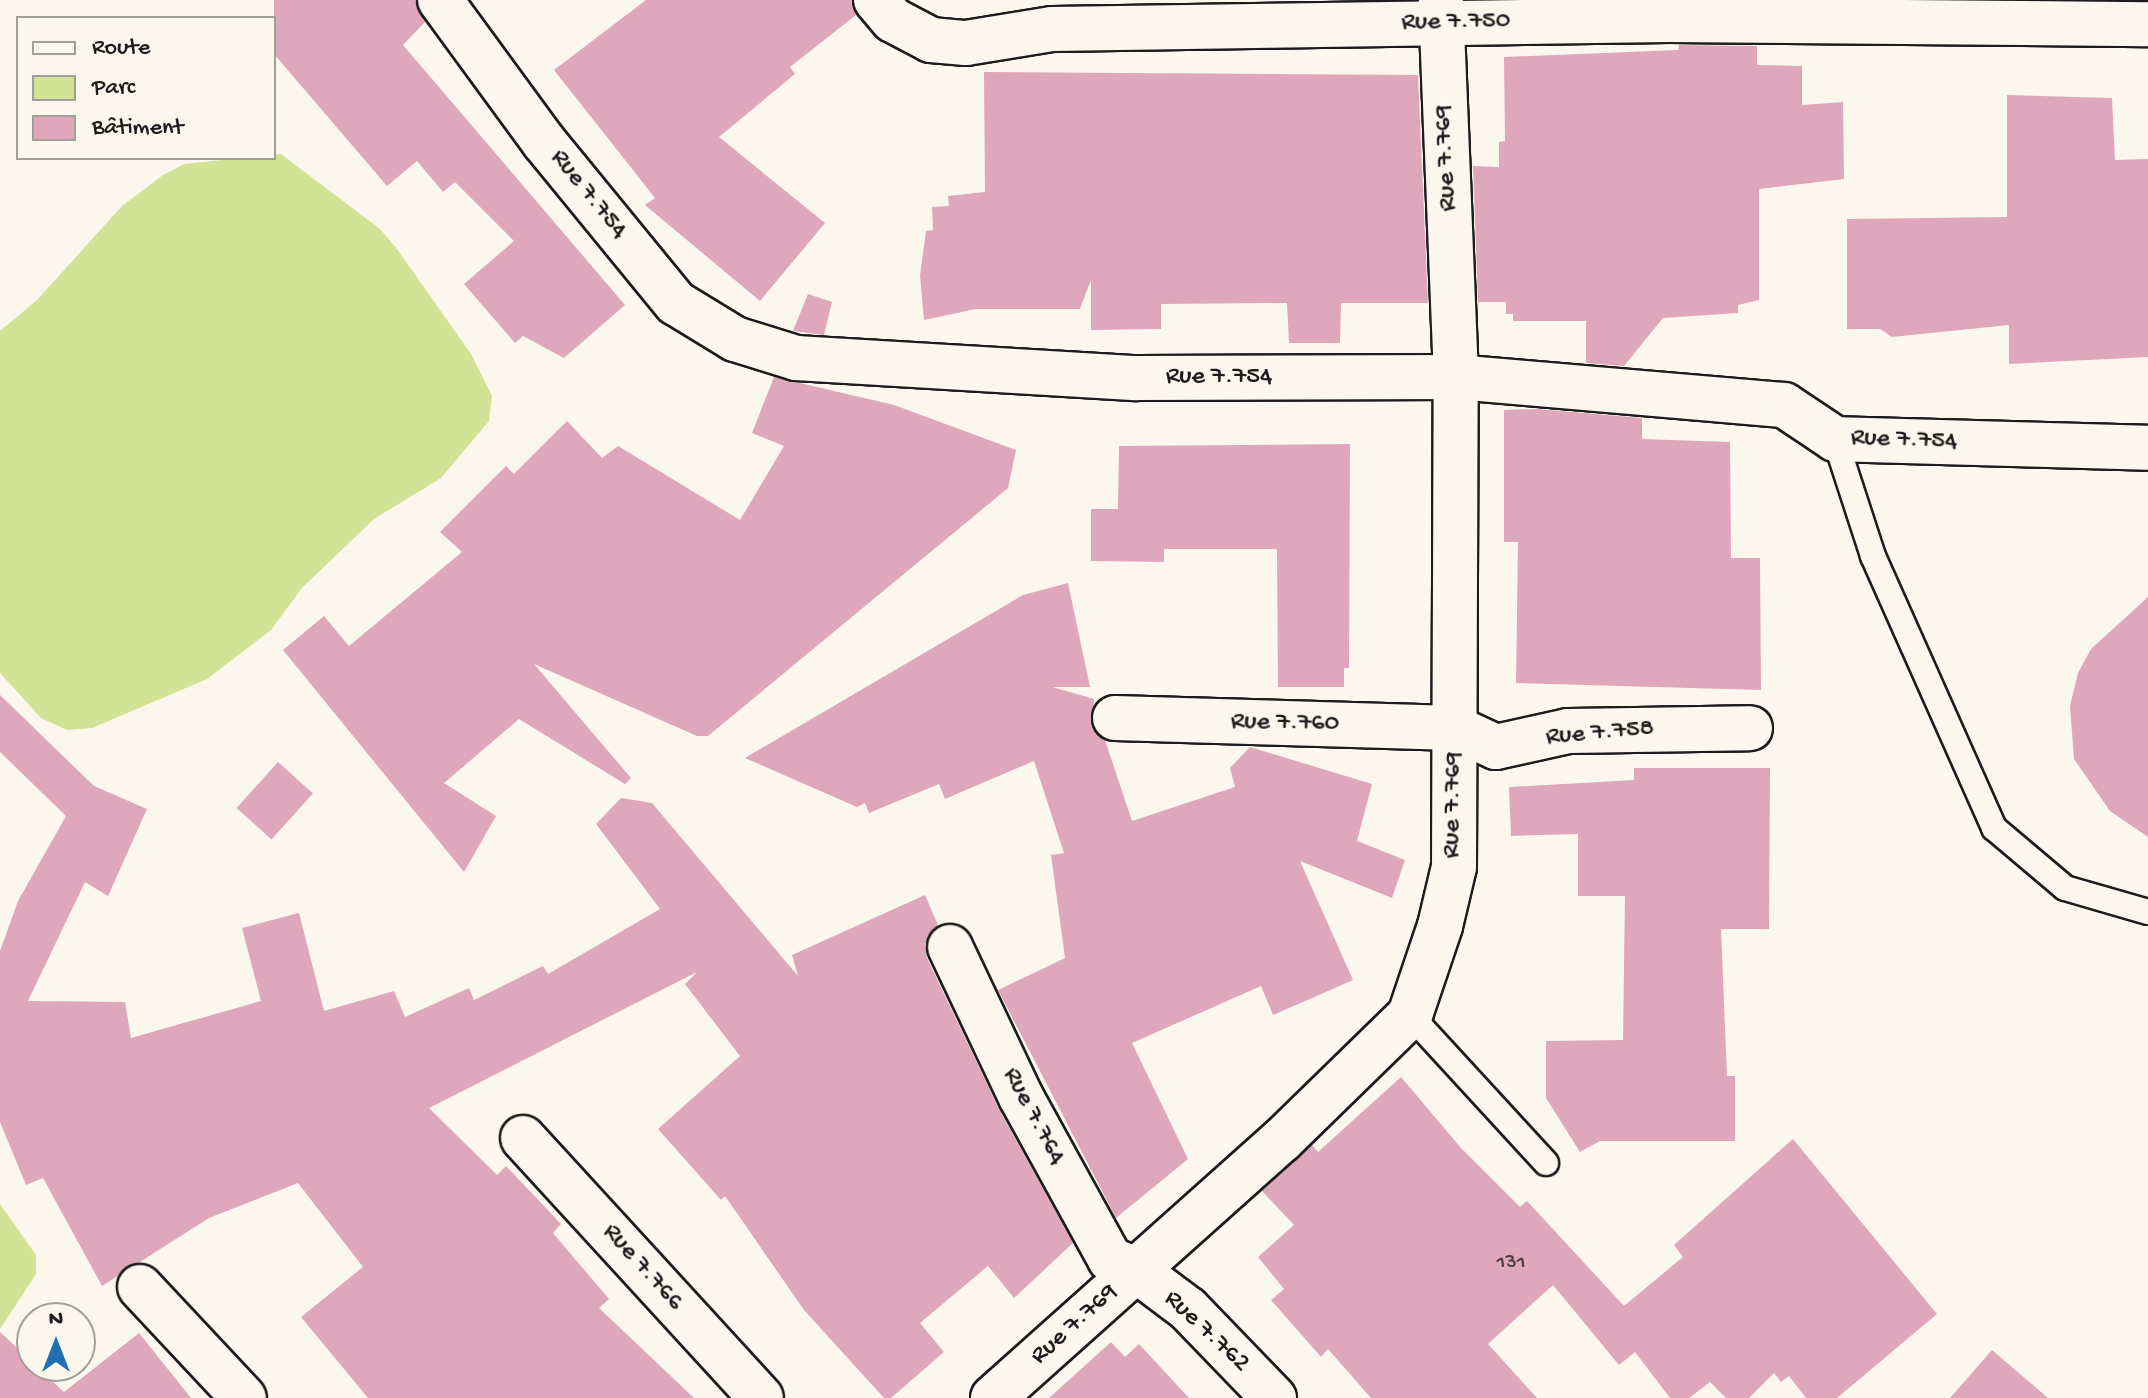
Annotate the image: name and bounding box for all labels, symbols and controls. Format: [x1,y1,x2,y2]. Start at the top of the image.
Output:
street label: Rue 7.750 [1401,6,1511,40]
legend [16,16,276,160]
text: Route [92,34,150,63]
text: Parc [92,74,135,103]
street label: Rue 7.769 [1429,104,1465,212]
text: Bâtiment [92,114,183,143]
street label: Rue 7.754 [542,144,634,246]
street label: Rue 7.754 [1166,362,1272,394]
street label: Rue 7.754 [1850,424,1958,458]
street label: Rue 7.760 [1230,707,1340,741]
street label: Rue 7.758 [1545,714,1655,754]
street label: Rue 7.769 [1437,751,1471,859]
street label: Rue 7.764 [994,1063,1072,1171]
street label: Rue 7.766 [595,1218,689,1318]
house number: 131 [1496,1251,1526,1277]
street label: Rue 7.769 [1025,1278,1125,1372]
street label: Rue 7.762 [1156,1284,1256,1380]
north arrow [16,1302,96,1382]
text: N [49,1307,63,1333]

